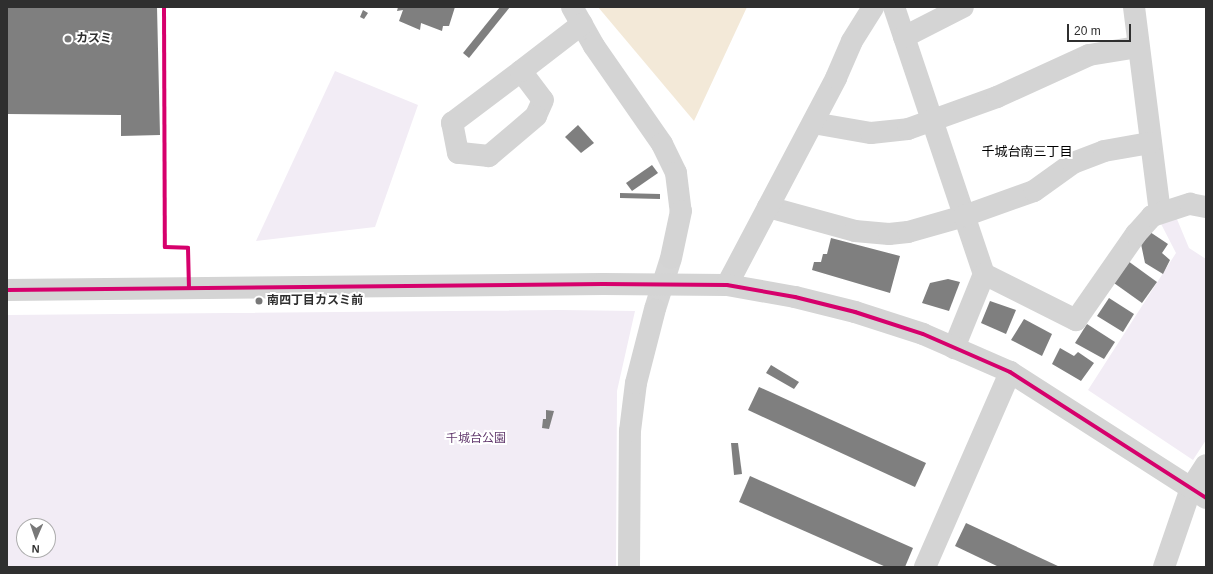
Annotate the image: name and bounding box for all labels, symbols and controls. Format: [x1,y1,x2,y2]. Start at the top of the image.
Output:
scale bar [1069,16,1133,42]
text: 20 m [1074,24,1101,38]
place label: カスミ [76,32,112,46]
marker: カスミ [63,34,73,44]
district label: 千城台南三丁目 [982,144,1072,160]
place label: 南四丁目カスミ前 [267,294,363,308]
marker: 南四丁目カスミ前 [254,296,264,306]
park label: 千城台公園 [446,432,506,446]
north arrow [16,518,56,558]
text: N [31,543,40,555]

